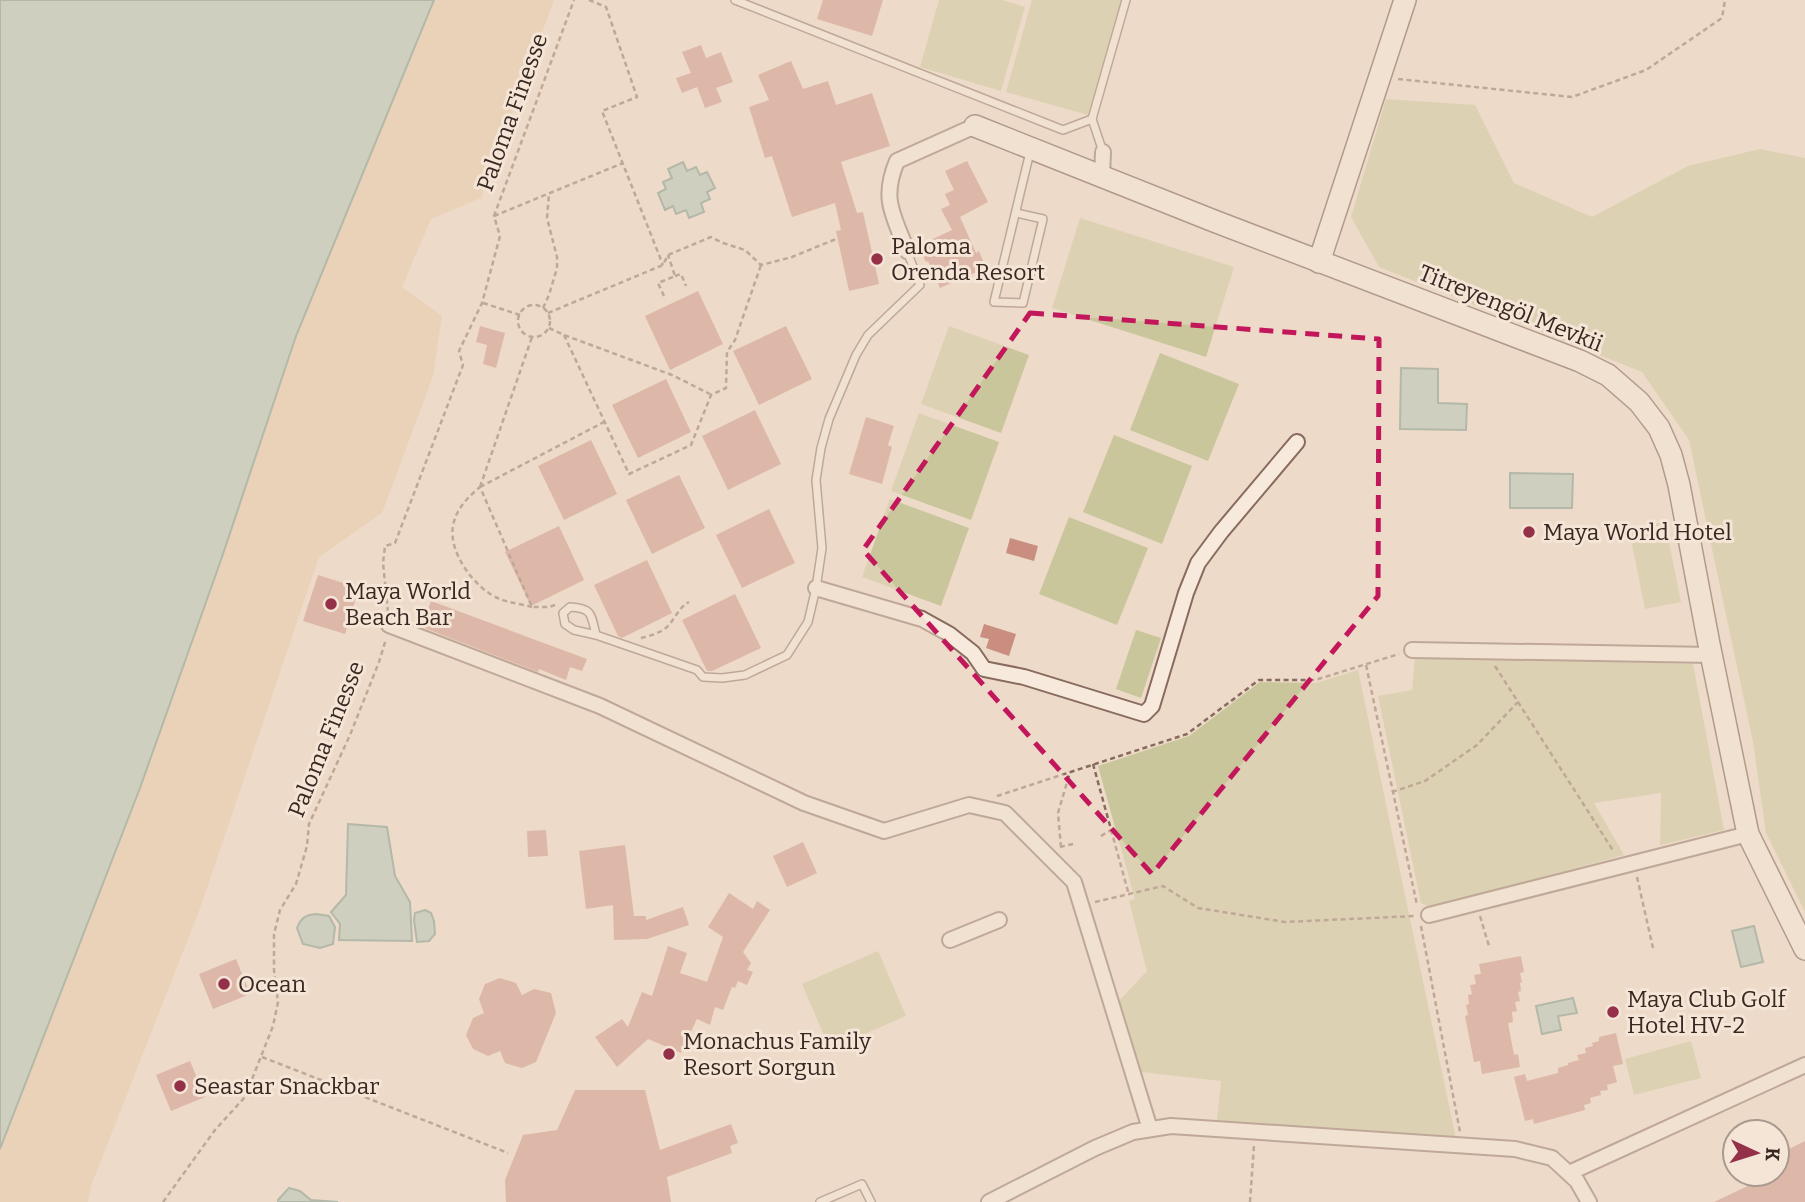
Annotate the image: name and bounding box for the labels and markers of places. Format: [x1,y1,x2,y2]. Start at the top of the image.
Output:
place label: Paloma Orenda Resort [891,232,1045,286]
marker: Paloma Orenda Resort [869,251,885,267]
place label: Maya World Hotel [1543,518,1732,546]
marker: Maya World Hotel [1521,524,1537,540]
place label: Maya World Beach Bar [345,577,471,631]
marker: Maya World Beach Bar [323,596,339,612]
place label: Ocean [238,970,307,998]
marker: Ocean [216,976,232,992]
place label: Maya Club Golf Hotel HV-2 [1627,985,1788,1039]
marker: Maya Club Golf Hotel HV-2 [1605,1004,1621,1020]
place label: Monachus Family Resort Sorgun [683,1027,872,1081]
marker: Monachus Family Resort Sorgun [661,1046,677,1062]
place label: Seastar Snackbar [194,1072,379,1100]
marker: Seastar Snackbar [172,1078,188,1094]

